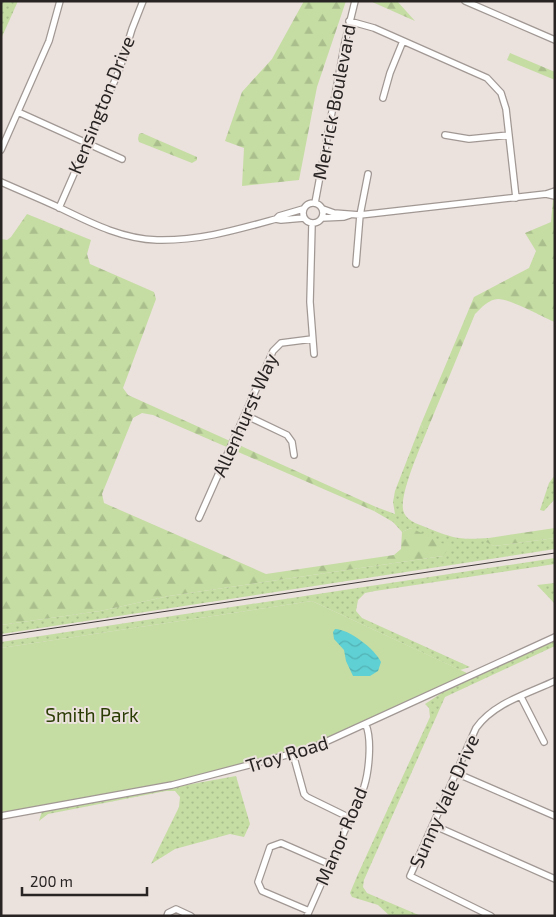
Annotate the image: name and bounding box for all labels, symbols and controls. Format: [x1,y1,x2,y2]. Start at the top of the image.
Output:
street label: Merrick Boulevard [307,22,360,182]
street label: Kensington Drive [62,33,139,177]
street label: Allenhurst Way [207,349,282,480]
park label: Smith Park [45,703,139,726]
street label: Troy Road [243,730,331,777]
street label: Sunny Vale Drive [404,731,483,871]
street label: Manor Road [310,783,371,888]
scale bar [22,864,148,896]
text: 200 m [30,872,73,890]

